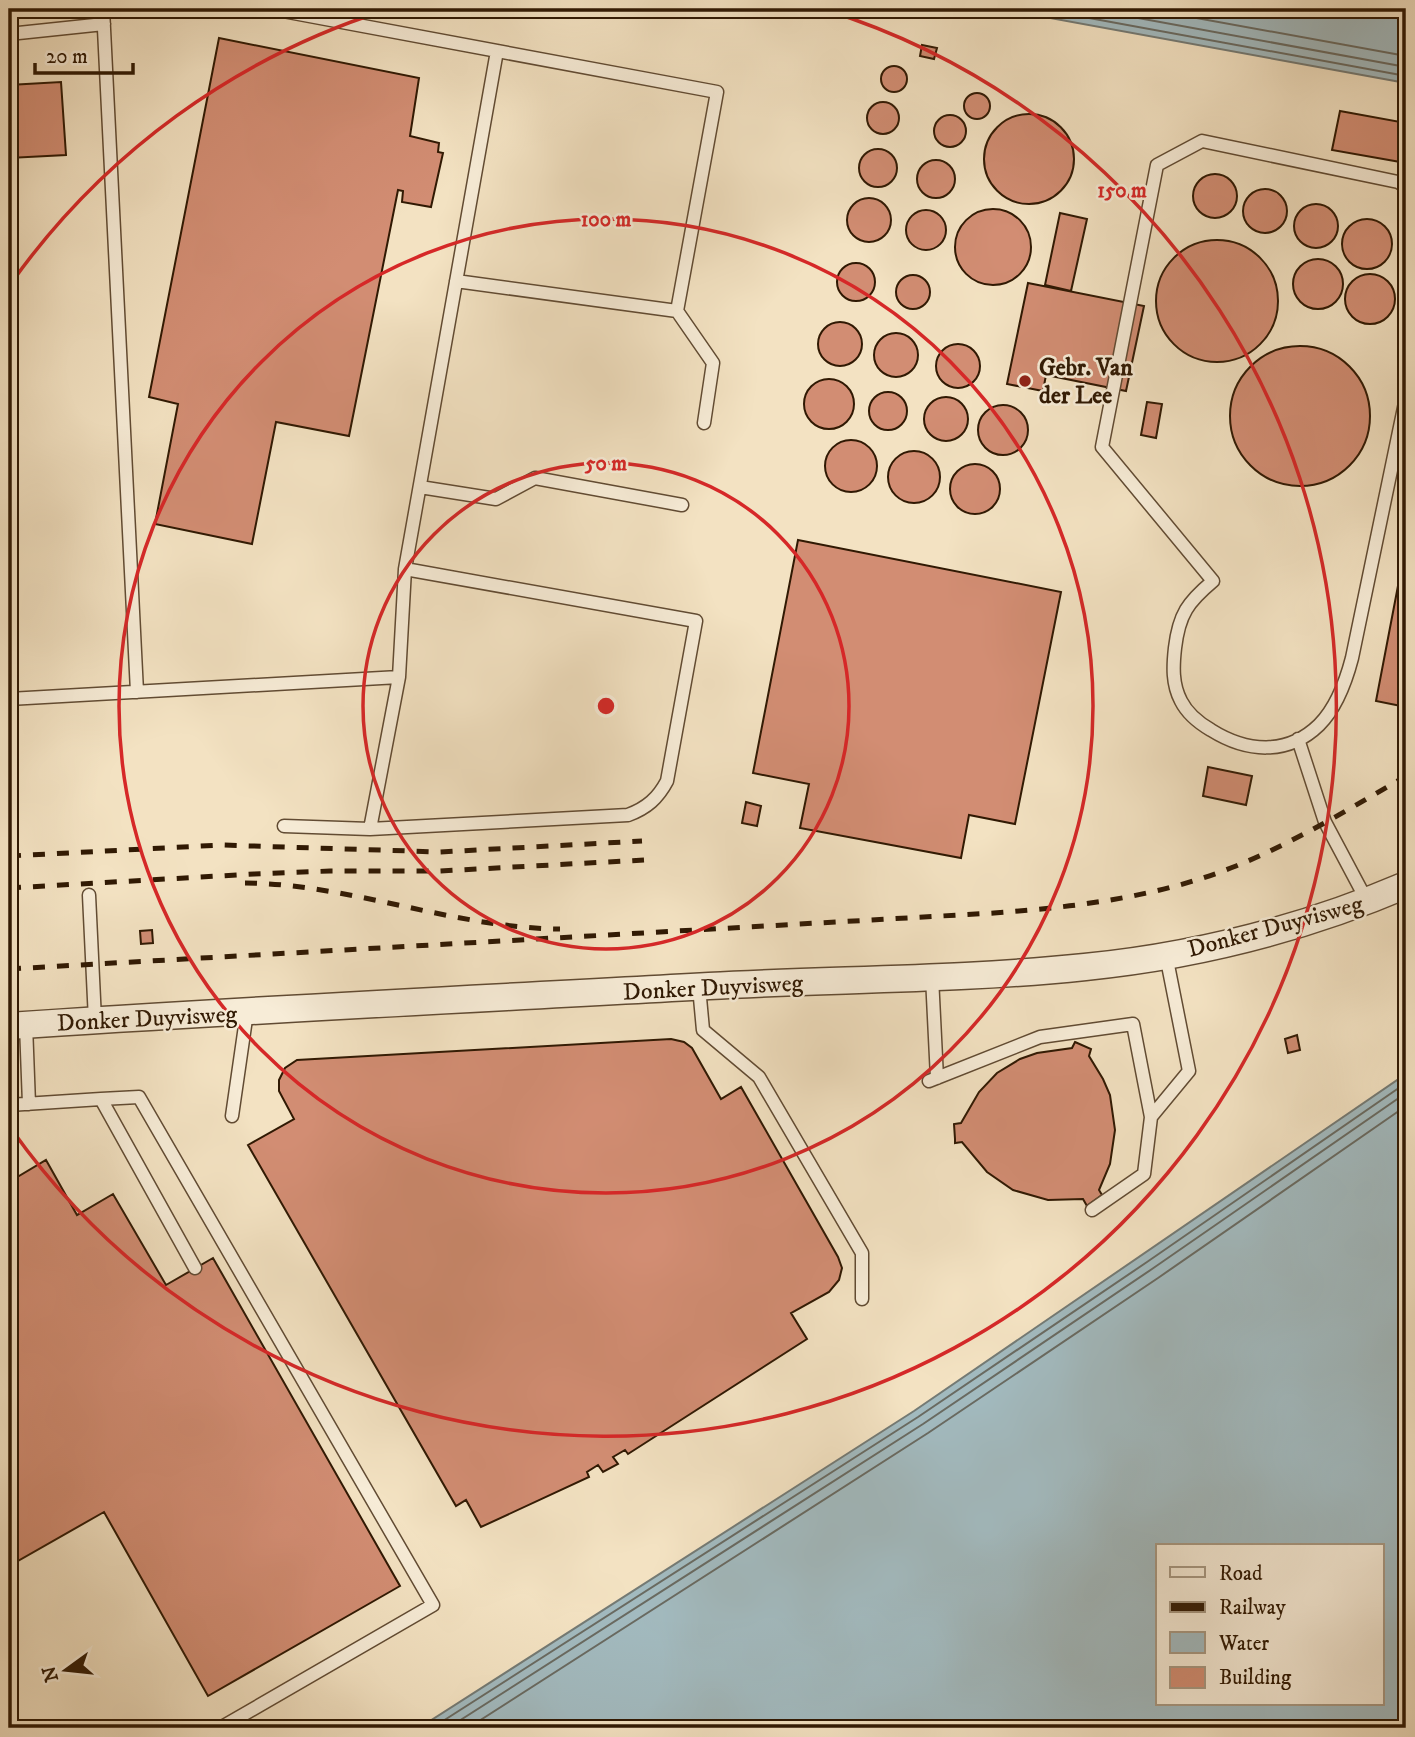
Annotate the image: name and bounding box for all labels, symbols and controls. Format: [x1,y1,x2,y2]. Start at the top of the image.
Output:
scale bar [35,32,133,76]
text: 20 m [46,44,88,70]
text: 150 m [1097,178,1147,204]
text: 100 m [581,207,631,233]
place label: Gebr. Van der Lee [1039,353,1133,411]
marker: Gebr. Van der Lee [1017,373,1033,389]
text: 50 m [584,451,627,477]
centre of rings [594,694,618,718]
street label: Donker Duyvisweg [1184,889,1367,965]
street label: Donker Duyvisweg [622,968,804,1008]
street label: Donker Duyvisweg [56,999,238,1039]
legend [1156,1544,1384,1706]
text: Road [1219,1561,1263,1587]
text: Railway [1219,1595,1287,1621]
text: Water [1218,1631,1269,1657]
north arrow [32,1636,102,1706]
text: N [38,1663,64,1685]
text: Building [1219,1665,1292,1691]

